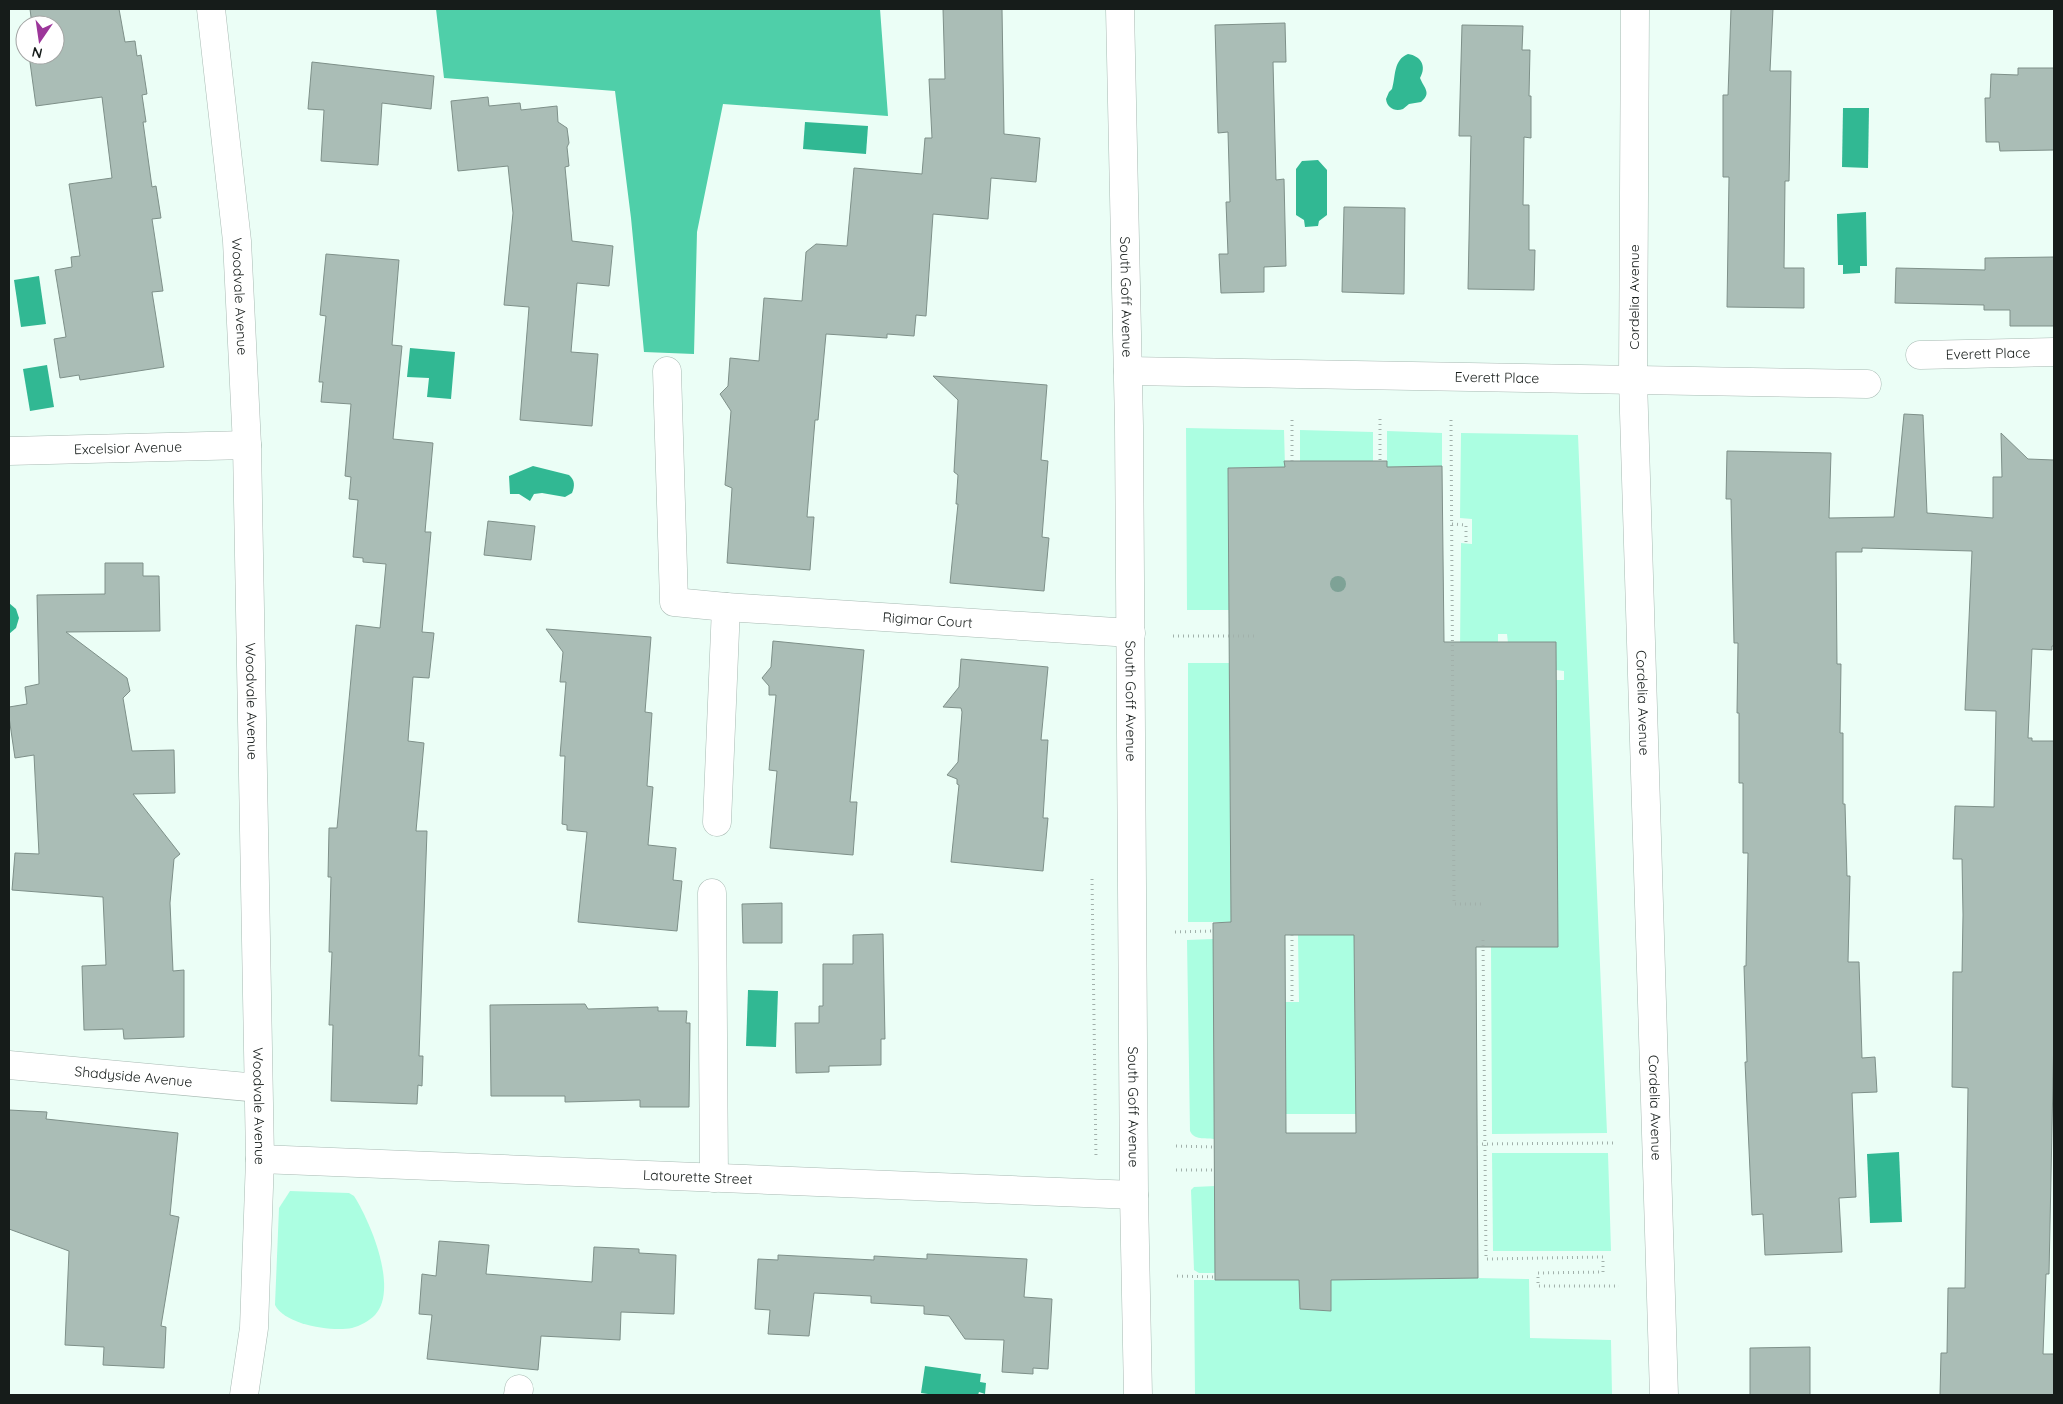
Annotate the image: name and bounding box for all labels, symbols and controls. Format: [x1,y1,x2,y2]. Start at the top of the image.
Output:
north arrow [15,15,65,65]
text: N [30,43,44,63]
street label: South Goff Avenue [1116,236,1137,358]
street label: Woodvale Avenue [228,237,252,356]
street label: Cordelia Avenue [1625,244,1643,350]
street label: Everett Place [1945,344,2031,363]
street label: Everett Place [1454,368,1539,387]
street label: Excelsior Avenue [74,438,182,458]
street label: Rigimar Court [882,608,973,632]
street label: South Goff Avenue [1121,640,1140,761]
street label: Woodvale Avenue [242,642,262,760]
street label: Cordelia Avenue [1632,650,1653,756]
street label: South Goff Avenue [1124,1046,1143,1167]
street label: Woodvale Avenue [249,1047,269,1165]
street label: Cordelia Avenue [1645,1055,1666,1161]
street label: Shadyside Avenue [74,1062,193,1091]
street label: Latourette Street [643,1166,753,1188]

